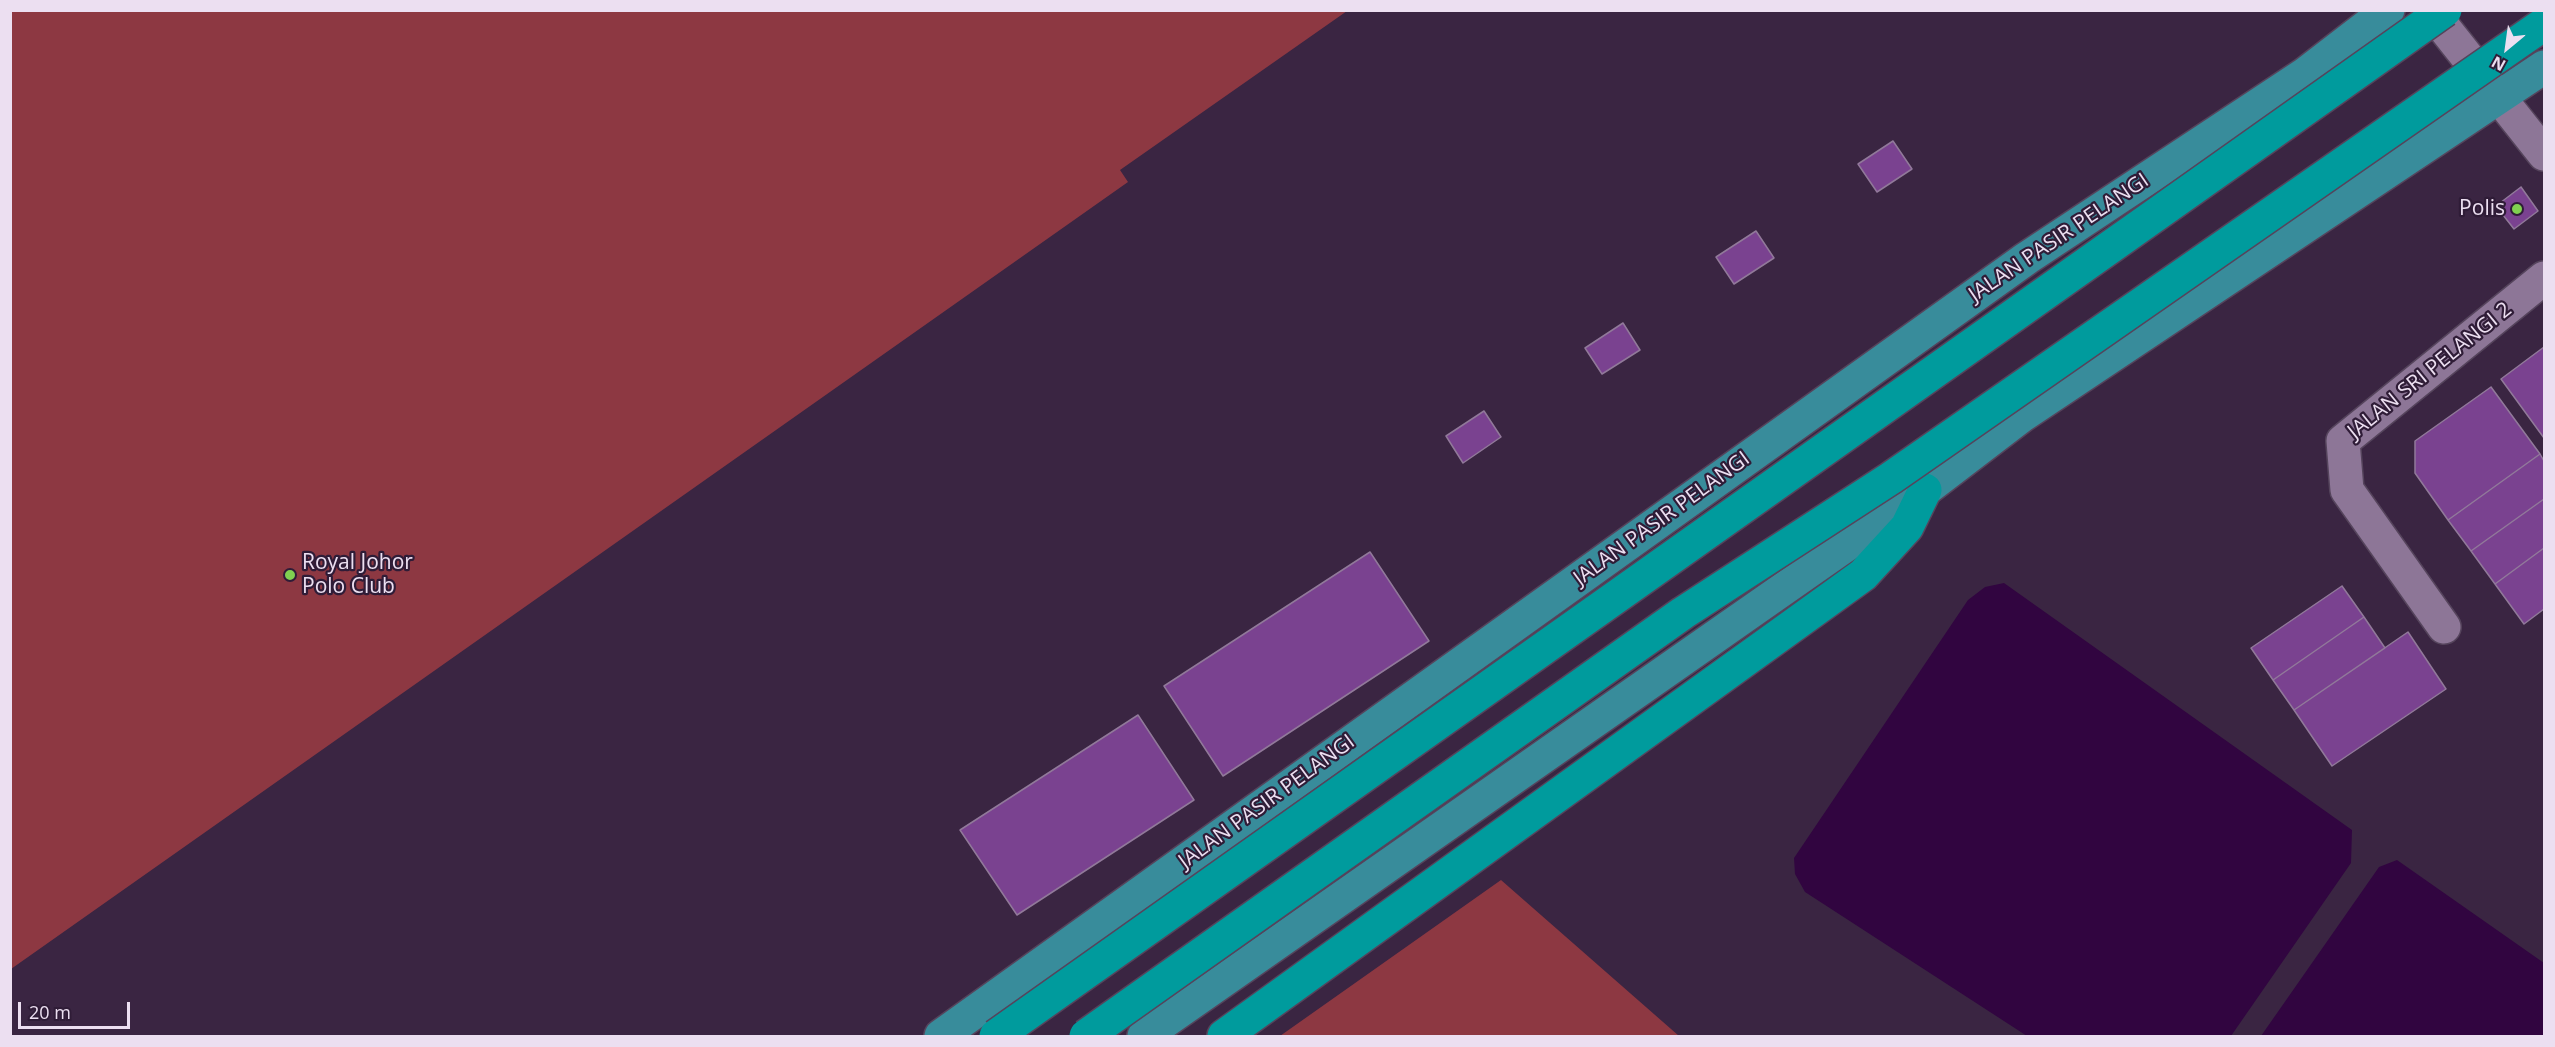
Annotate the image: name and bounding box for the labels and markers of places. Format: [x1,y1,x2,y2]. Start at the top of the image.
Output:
place label: Polis [2459,196,2505,222]
marker: Polis [2510,202,2524,216]
place label: Royal Johor Polo Club [302,550,413,600]
marker: Royal Johor Polo Club [283,568,297,582]

